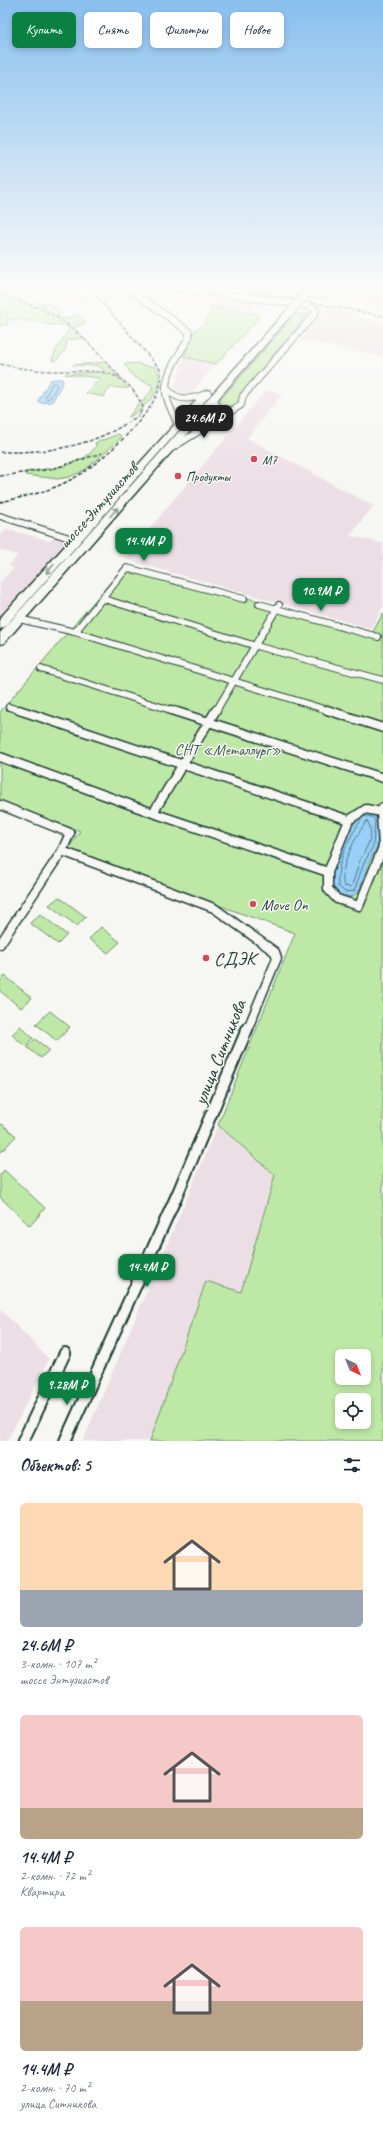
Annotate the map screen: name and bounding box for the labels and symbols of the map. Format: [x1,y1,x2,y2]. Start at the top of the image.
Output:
pin: 24.6M ₽ [167,405,241,439]
place label: М7 [262,452,278,468]
marker: М7 [249,454,259,464]
street label: шоссе Энтузиастов [55,456,144,553]
place label: Продукты [186,469,231,485]
marker: Продукты [173,471,183,481]
one-way arrow [109,507,118,517]
pin: 14.4M ₽ [107,528,181,562]
one-way arrow [46,563,55,574]
pin: 10.9M ₽ [284,578,358,612]
park label: СНТ «Металлург» [175,740,281,760]
place label: Move On [261,895,309,915]
marker: Move On [248,899,258,909]
place label: СДЭК [214,947,259,971]
marker: СДЭК [201,953,211,963]
street label: улица Ситникова [188,995,253,1109]
pin: 14.4M ₽ [110,1254,184,1288]
north arrow [335,1349,371,1385]
pin: 9.28M ₽ [30,1372,104,1406]

